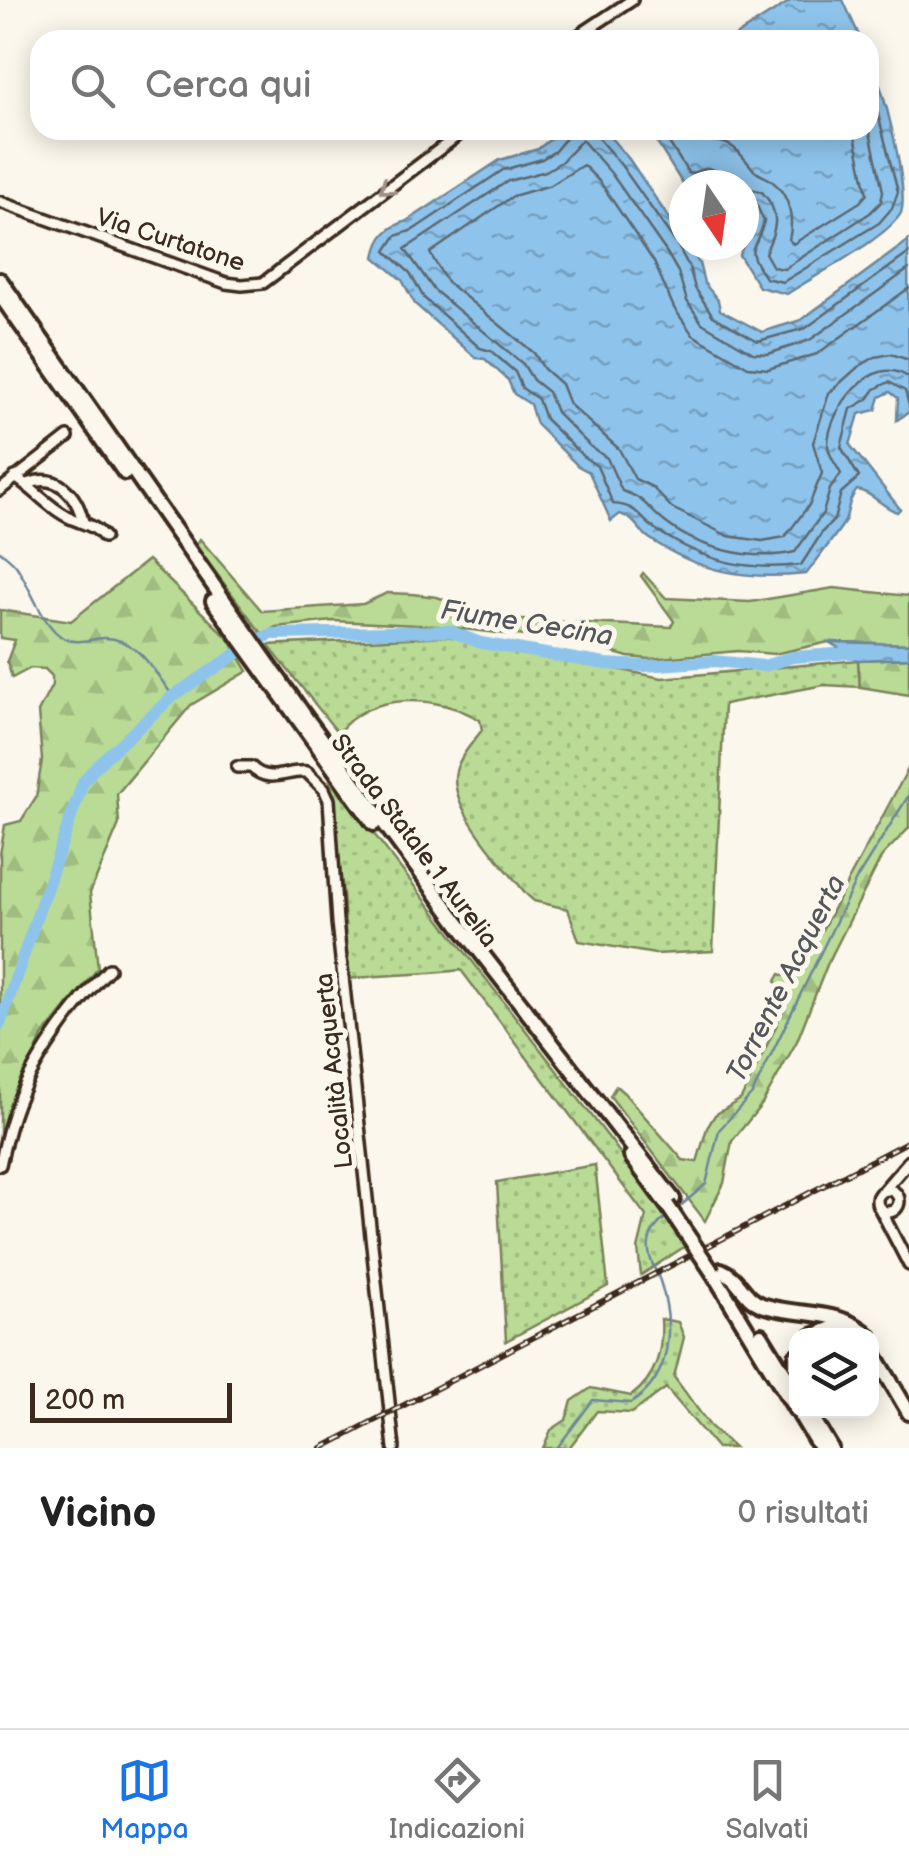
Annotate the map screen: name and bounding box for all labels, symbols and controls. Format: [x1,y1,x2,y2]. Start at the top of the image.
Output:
search box [30,30,879,140]
icon: search [65,58,120,113]
text: Cerca qui [145,63,312,108]
north arrow [669,170,759,260]
one-way arrow [380,177,398,194]
street label: Via Curtatone [92,202,249,279]
water label: Fiume Cecina [438,594,615,653]
street label: Strada Statale 1 Aurelia [324,728,504,954]
water label: Torrente Acquerta [720,870,853,1088]
street label: Località Acquerta [309,972,360,1170]
map controls [789,1328,879,1418]
button: layers [789,1328,879,1418]
scale bar [30,1378,232,1422]
text: 200 m [45,1384,125,1417]
text: Vicino [40,1488,156,1539]
text: 0 risultati [737,1494,869,1533]
tab: Mappa [100,1753,189,1846]
tab: Indicazioni [389,1753,525,1846]
tab: Salvati [726,1753,809,1846]

